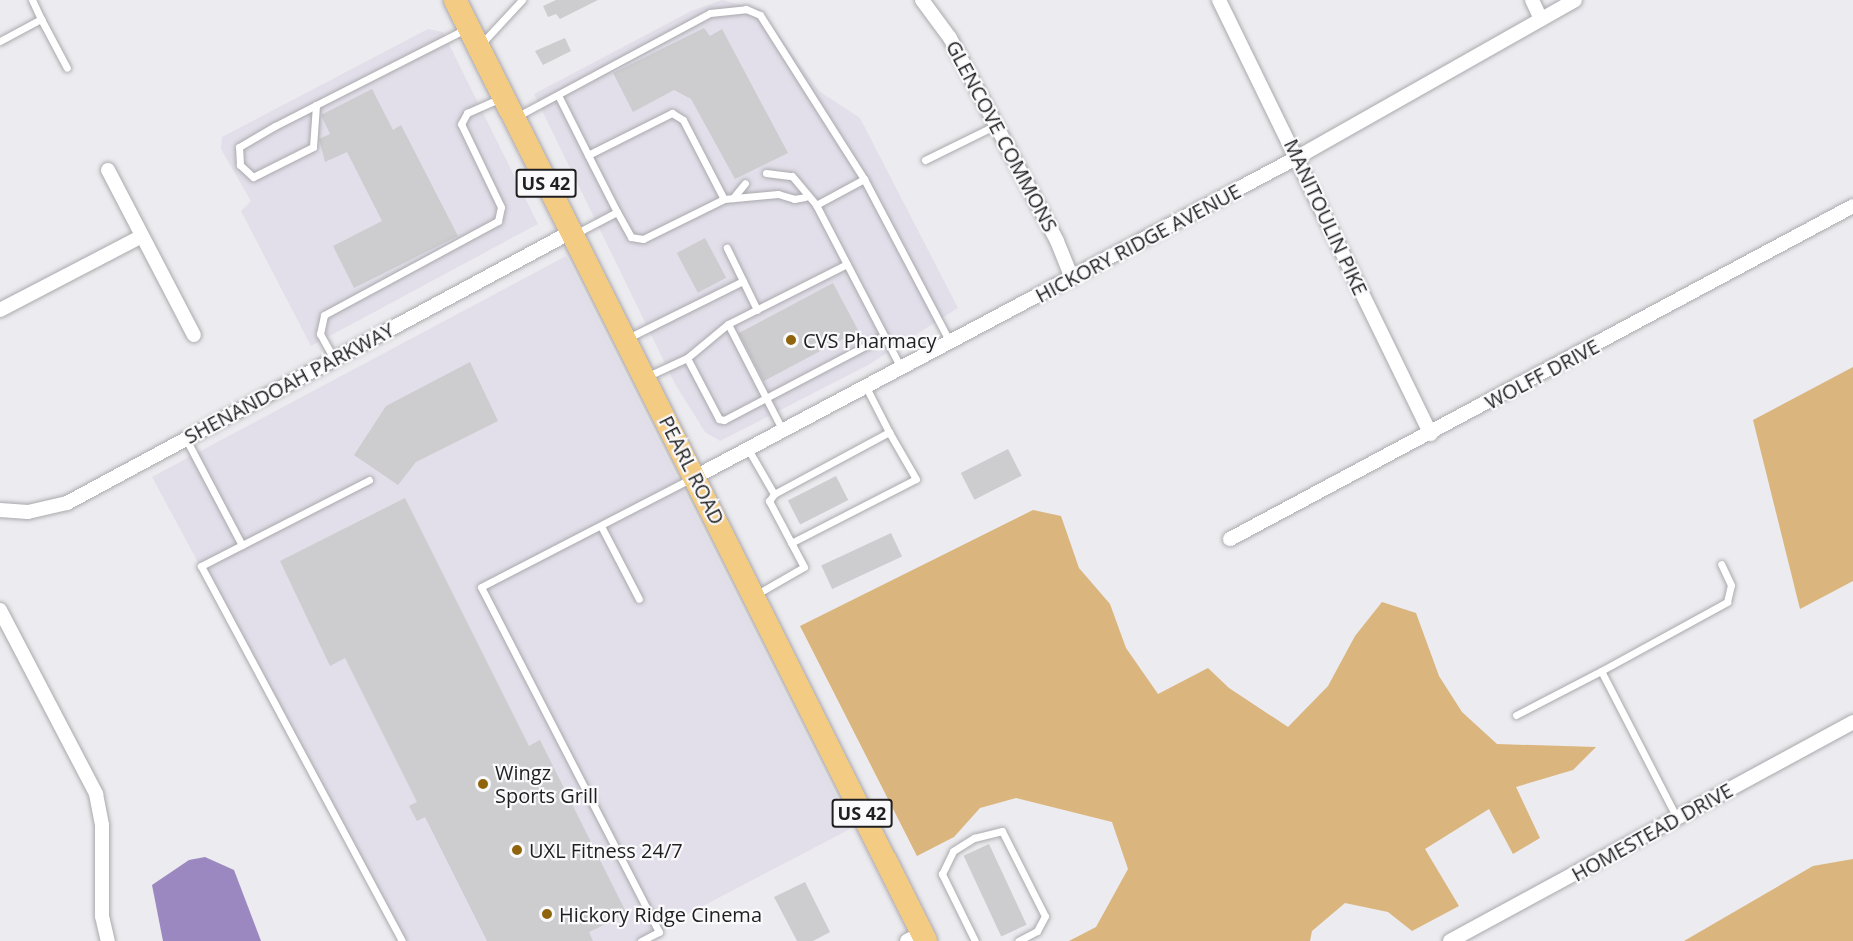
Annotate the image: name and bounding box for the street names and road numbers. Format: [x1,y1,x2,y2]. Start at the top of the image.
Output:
street label: GLENCOVE COMMONS [941,36,1063,236]
street label: MANITOULIN PIKE [1279,135,1373,299]
road number: US 42 [514,168,578,198]
street label: HICKORY RIDGE AVENUE [1031,179,1245,307]
street label: SHENANDOAH PARKWAY [180,318,398,448]
street label: WOLFF DRIVE [1481,334,1603,414]
street label: PEARL ROAD [654,412,730,528]
street label: HOMESTEAD DRIVE [1567,778,1737,886]
road number: US 42 [830,798,894,828]

